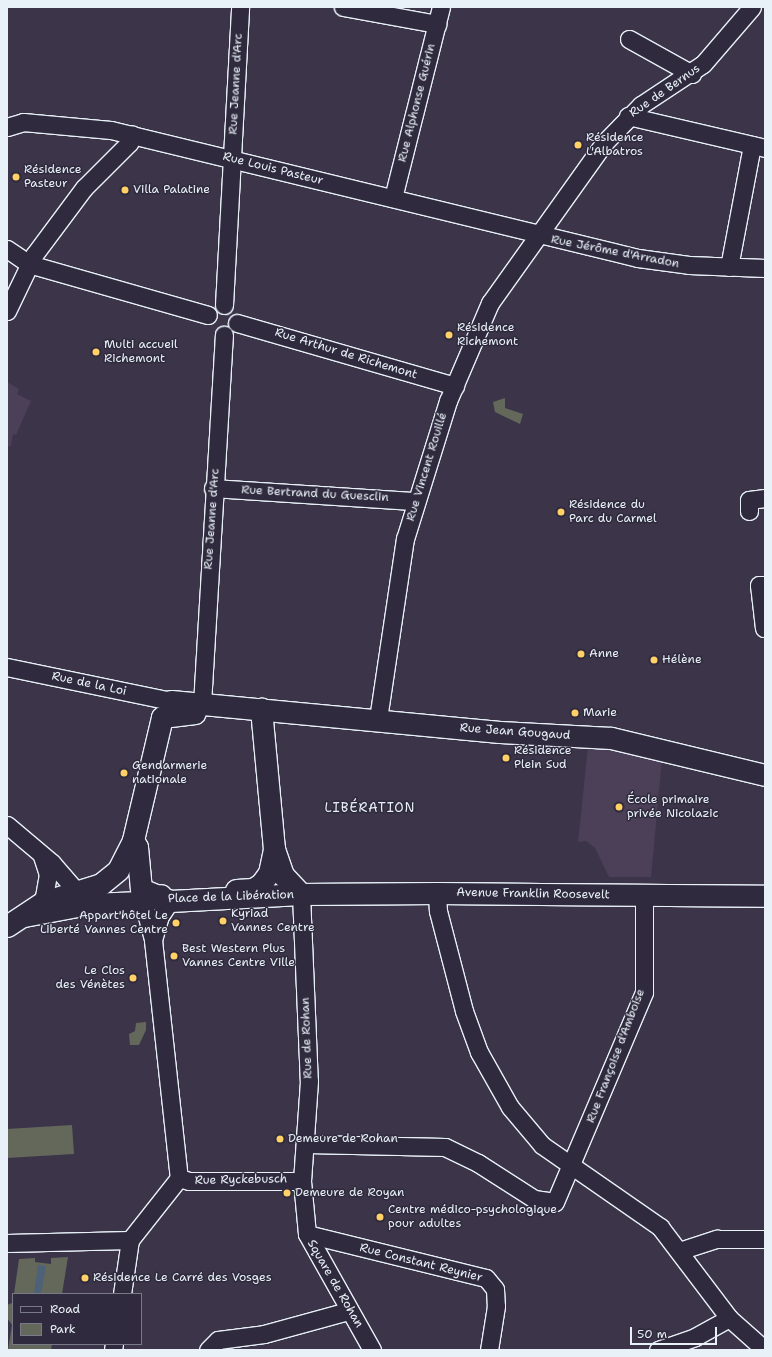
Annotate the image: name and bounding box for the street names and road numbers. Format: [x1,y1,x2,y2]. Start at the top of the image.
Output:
street label: Rue Jeanne d'Arc [226,33,246,135]
street label: Rue Alphonse Guérin [395,42,439,164]
street label: Rue de Bernus [627,61,703,121]
street label: Rue Louis Pasteur [221,150,325,188]
street label: Rue Jérôme d'Arradon [550,233,680,271]
street label: Rue Arthur de Richemont [273,325,419,383]
street label: Rue Vincent Rouillé [404,411,450,523]
street label: Rue Jeanne d'Arc [201,468,223,570]
street label: Rue Bertrand du Guesclin [241,483,389,505]
street label: Rue de la Loi [50,669,128,699]
street label: Rue Jean Gougaud [459,721,571,743]
street label: Avenue Franklin Roosevelt [456,885,610,903]
street label: Place de la Libération [168,888,294,906]
street label: Rue Françoise d'Amboise [584,987,648,1125]
street label: Rue de Rohan [298,997,316,1079]
street label: Rue Ryckebusch [195,1172,287,1188]
street label: Square de Rohan [304,1237,366,1331]
street label: Rue Constant Reynier [358,1241,484,1285]

